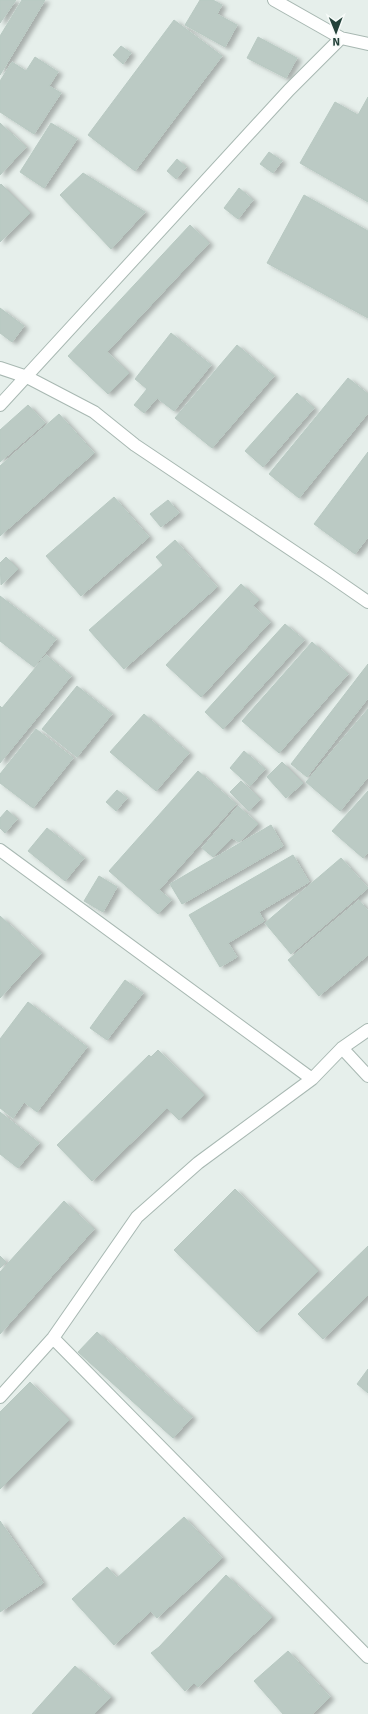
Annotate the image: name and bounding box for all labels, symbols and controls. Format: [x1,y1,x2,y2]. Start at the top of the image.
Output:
north arrow [316,12,356,52]
text: N [332,35,340,48]

